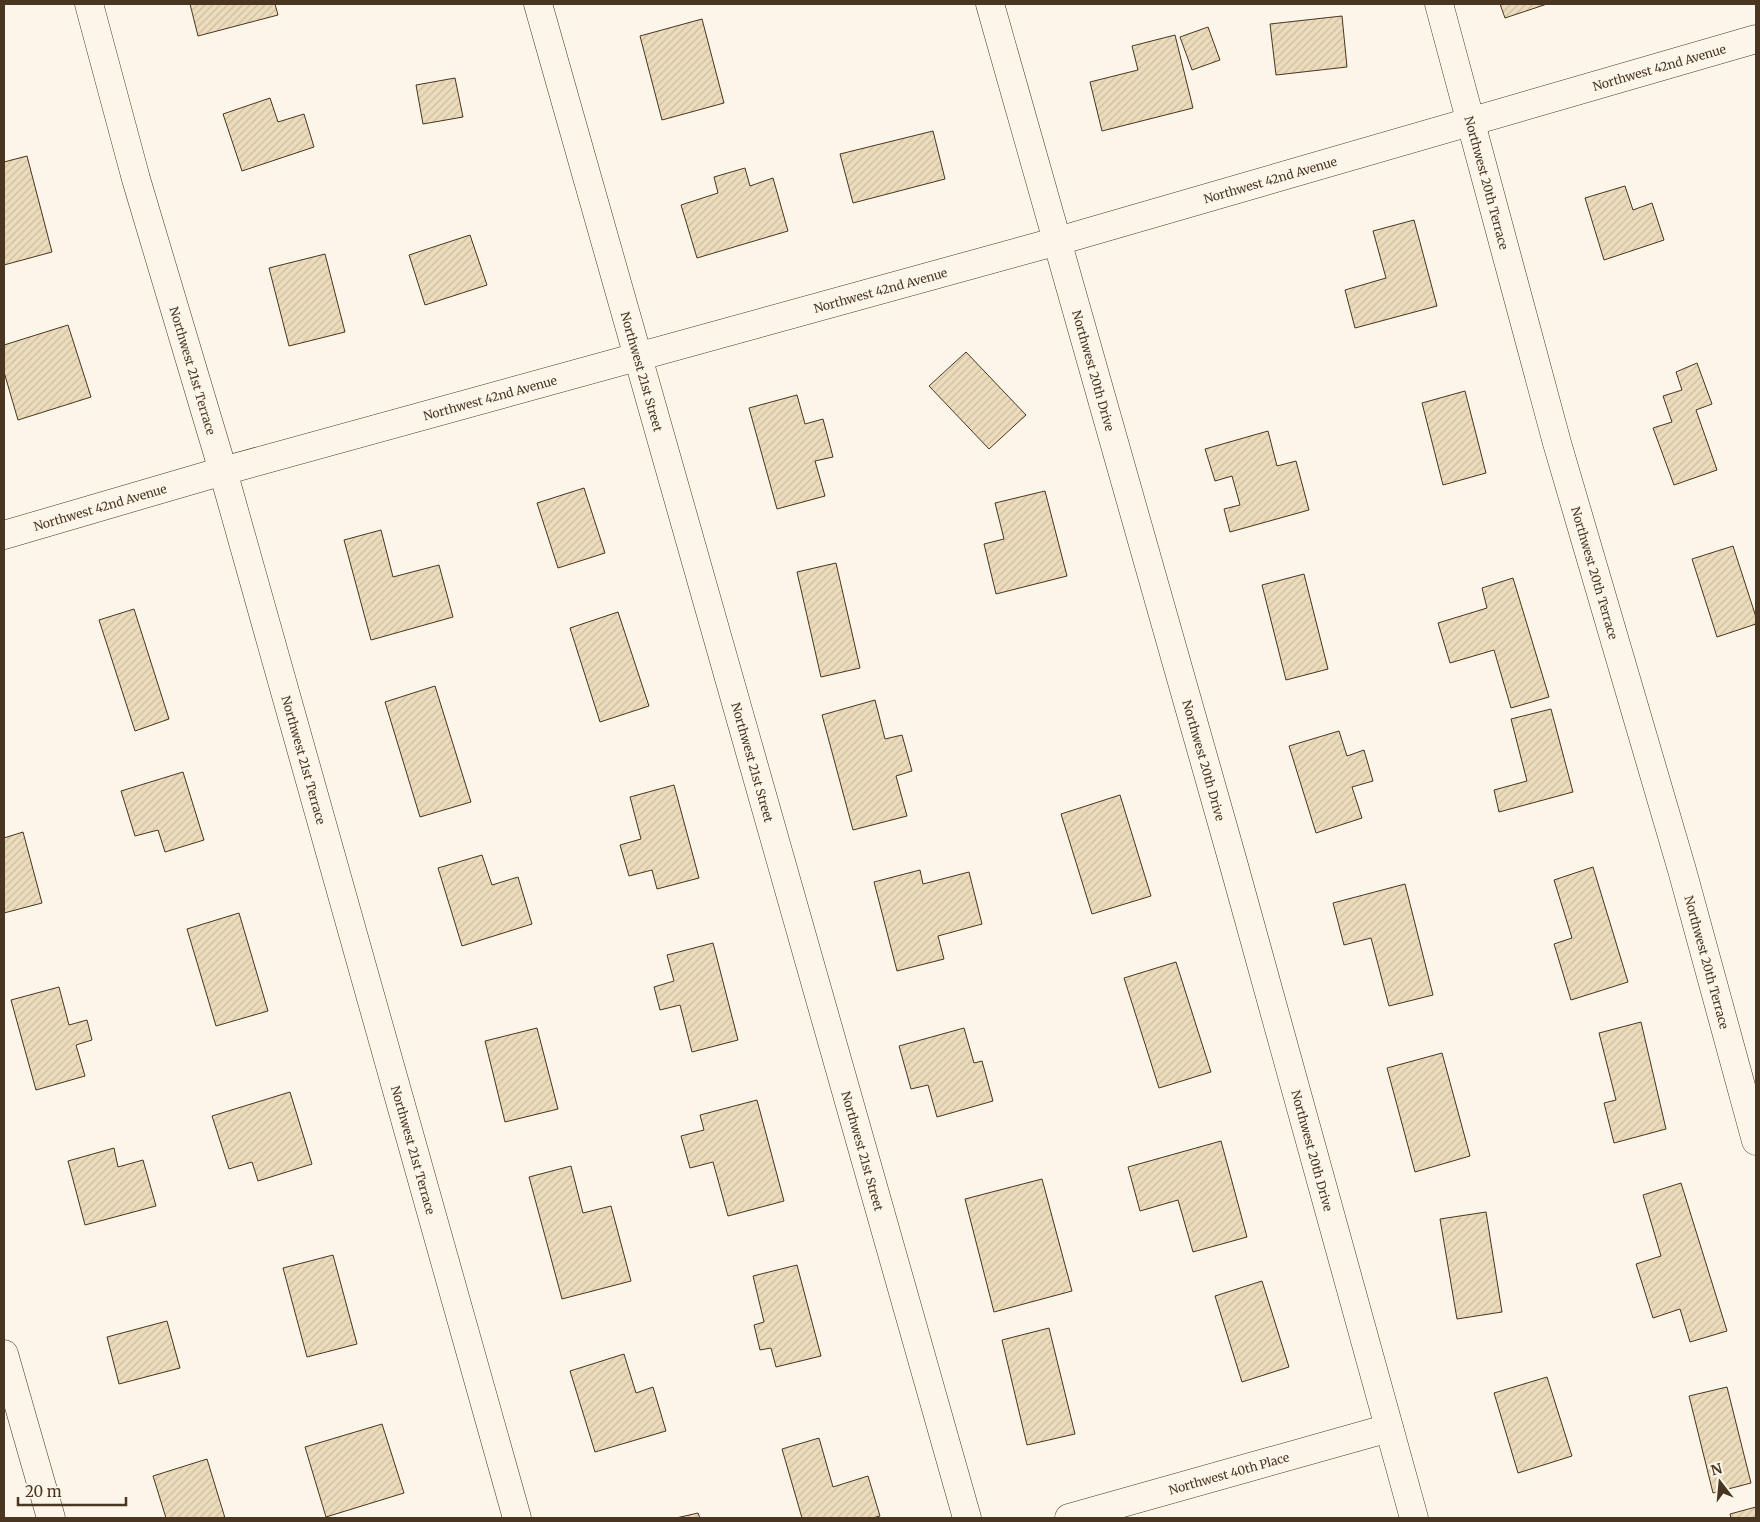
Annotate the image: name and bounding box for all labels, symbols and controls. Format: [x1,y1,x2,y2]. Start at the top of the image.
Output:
street label: Northwest 42nd Avenue [1591,41,1727,93]
street label: Northwest 20th Terrace [1462,114,1512,251]
street label: Northwest 42nd Avenue [1202,153,1338,206]
street label: Northwest 42nd Avenue [812,264,949,315]
street label: Northwest 21st Terrace [167,305,219,436]
street label: Northwest 20th Drive [1070,308,1118,433]
street label: Northwest 21st Street [618,310,666,433]
street label: Northwest 42nd Avenue [421,372,558,423]
street label: Northwest 42nd Avenue [32,480,168,533]
street label: Northwest 20th Terrace [1569,505,1622,641]
street label: Northwest 21st Terrace [279,694,329,826]
street label: Northwest 20th Drive [1180,698,1228,822]
street label: Northwest 21st Street [729,701,777,824]
street label: Northwest 20th Terrace [1682,894,1733,1030]
street label: Northwest 21st Terrace [388,1084,439,1216]
street label: Northwest 20th Drive [1289,1088,1336,1213]
street label: Northwest 21st Street [839,1089,887,1213]
street label: Northwest 40th Place [1167,1449,1291,1497]
north arrow [1695,1457,1745,1507]
text: N [1709,1459,1724,1480]
scale bar [18,1474,125,1506]
text: 20 m [25,1482,62,1501]

